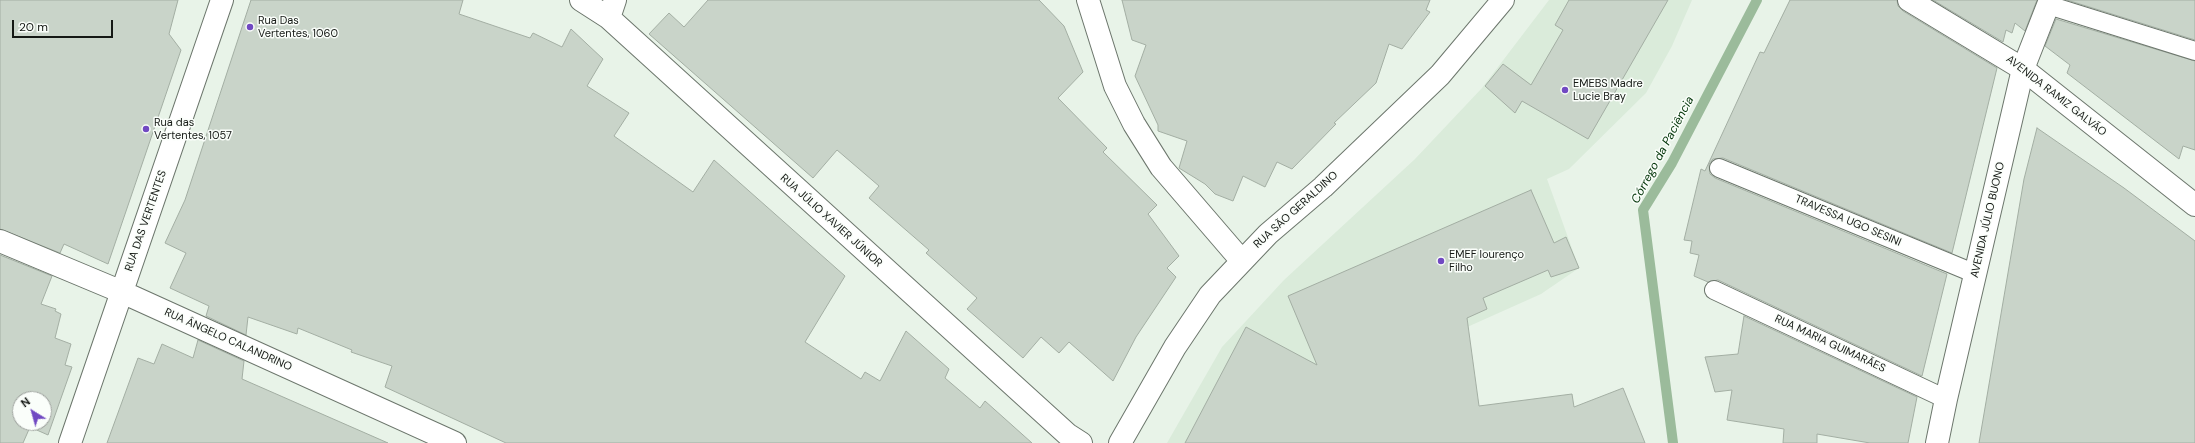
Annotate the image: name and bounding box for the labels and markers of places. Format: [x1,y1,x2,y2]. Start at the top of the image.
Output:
place label: Rua Das Vertentes, 1060 [258,14,338,40]
marker: Rua Das Vertentes, 1060 [245,22,255,32]
place label: EMEBS Madre Lucie Bray [1573,77,1643,103]
marker: EMEBS Madre Lucie Bray [1560,85,1570,95]
place label: Rua das Vertentes, 1057 [154,116,232,142]
marker: Rua das Vertentes, 1057 [141,124,151,134]
place label: EMEF lourenço Filho [1449,248,1524,274]
marker: EMEF lourenço Filho [1436,256,1446,266]

